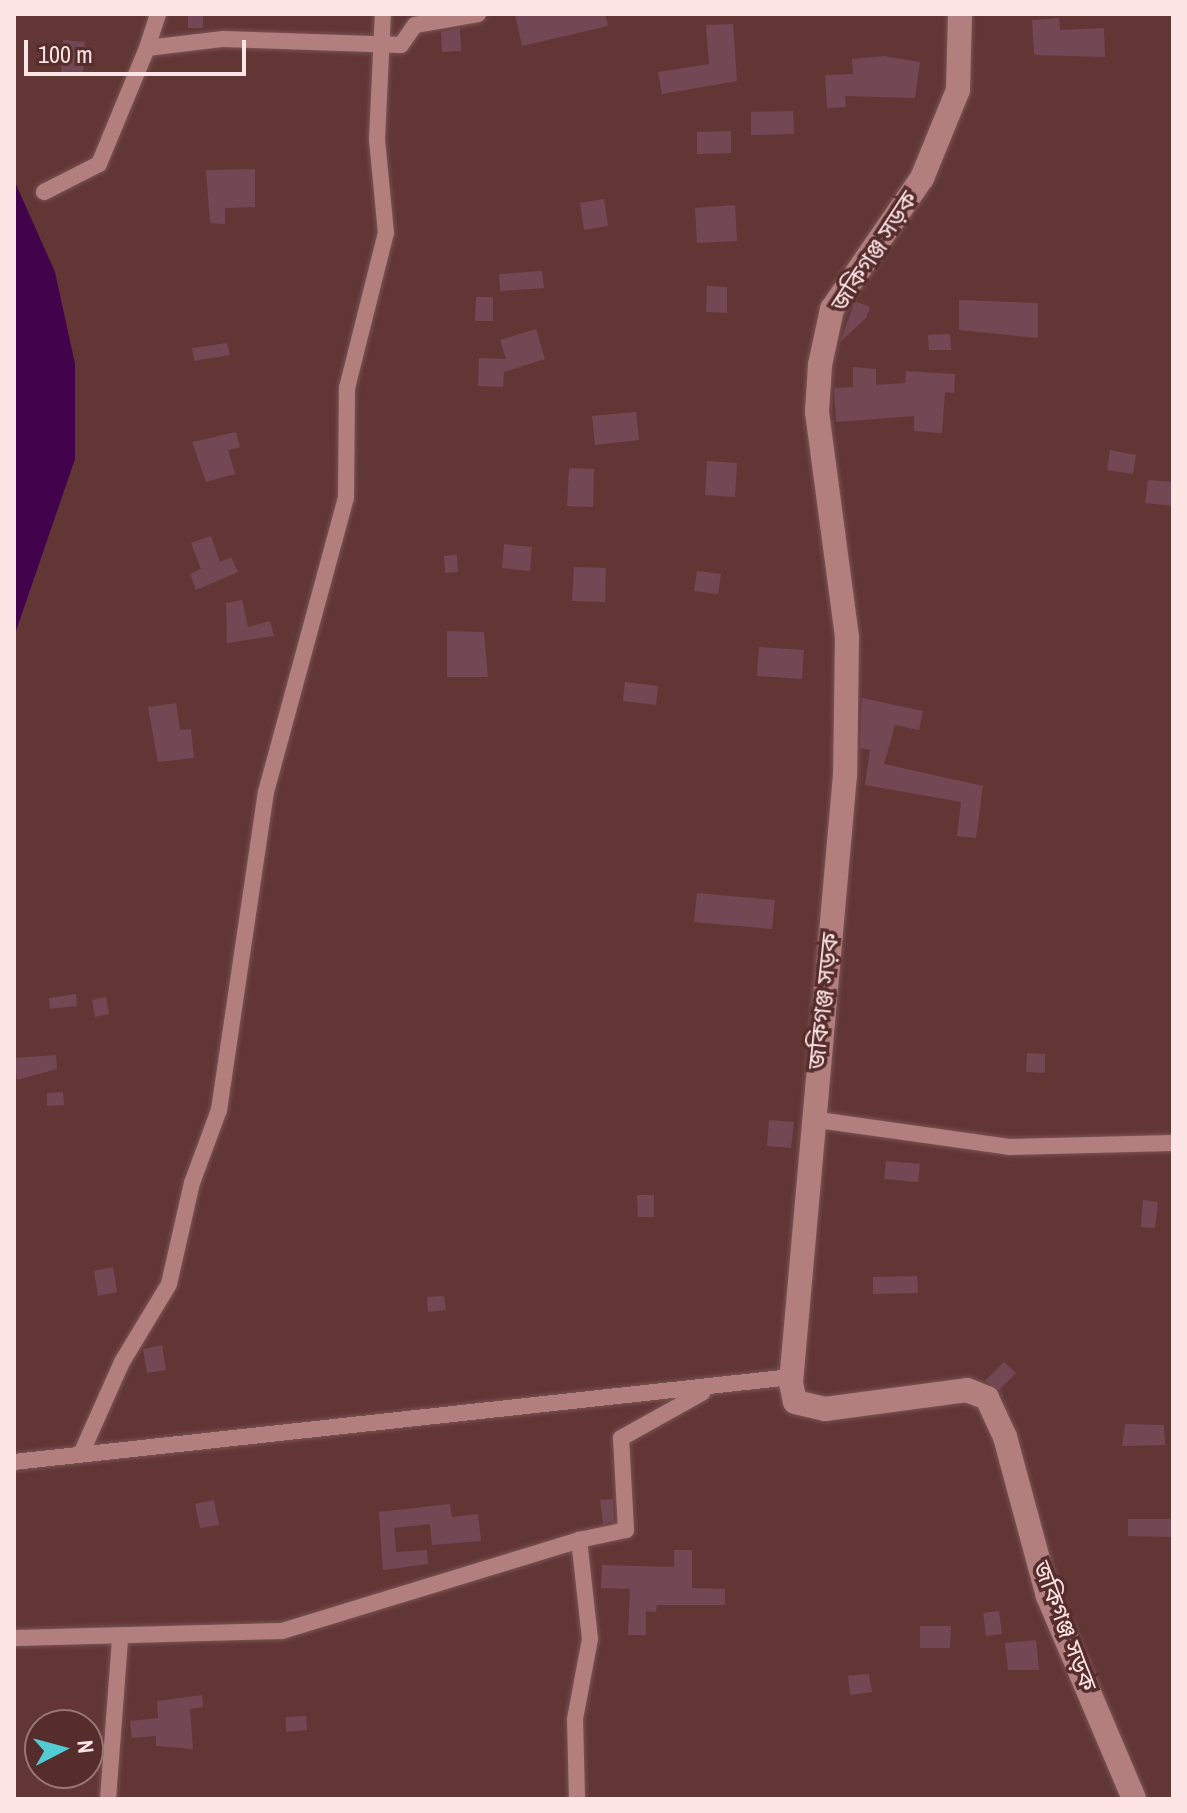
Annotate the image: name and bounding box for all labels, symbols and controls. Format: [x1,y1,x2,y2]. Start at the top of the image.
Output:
scale bar [28,24,250,74]
text: 100 m [38,38,93,70]
street label: জকিগঞ্জ সড়ক [825,186,923,316]
street label: জকিগঞ্জ সড়ক [802,931,844,1071]
street label: জকিগঞ্জ সড়ক [1027,1557,1103,1695]
north arrow [24,1709,104,1789]
text: N [70,1739,101,1755]

